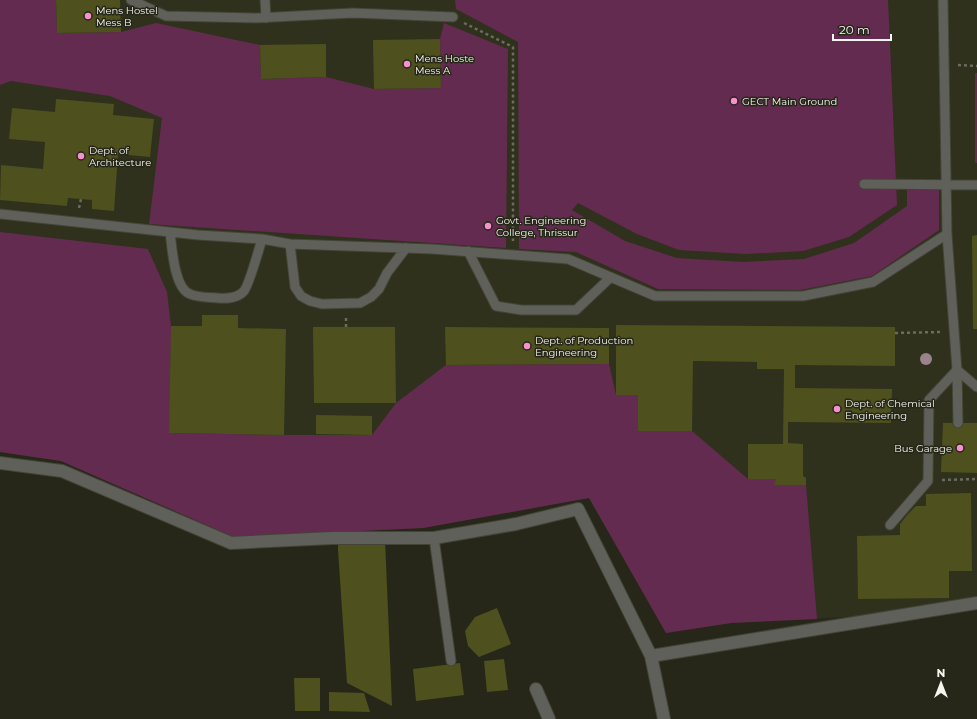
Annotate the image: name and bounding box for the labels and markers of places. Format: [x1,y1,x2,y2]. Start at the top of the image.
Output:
place label: Mens Hostel Mess B [96,4,158,29]
marker: Mens Hostel Mess B [83,11,93,21]
place label: Mens Hoste Mess A [415,52,474,77]
marker: Mens Hoste Mess A [402,59,412,69]
place label: GECT Main Ground [742,95,837,108]
marker: GECT Main Ground [729,96,739,106]
place label: Dept. of Architecture [89,144,151,169]
marker: Dept. of Architecture [76,151,86,161]
place label: Govt. Engineering College, Thrissur [496,214,586,239]
marker: Govt. Engineering College, Thrissur [483,221,493,231]
place label: Dept. of Production Engineering [535,334,633,359]
marker: Dept. of Production Engineering [522,341,532,351]
place label: Dept. of Chemical Engineering [845,397,935,422]
marker: Dept. of Chemical Engineering [832,404,842,414]
place label: Bus Garage [894,442,952,455]
marker: Bus Garage [955,443,965,453]

